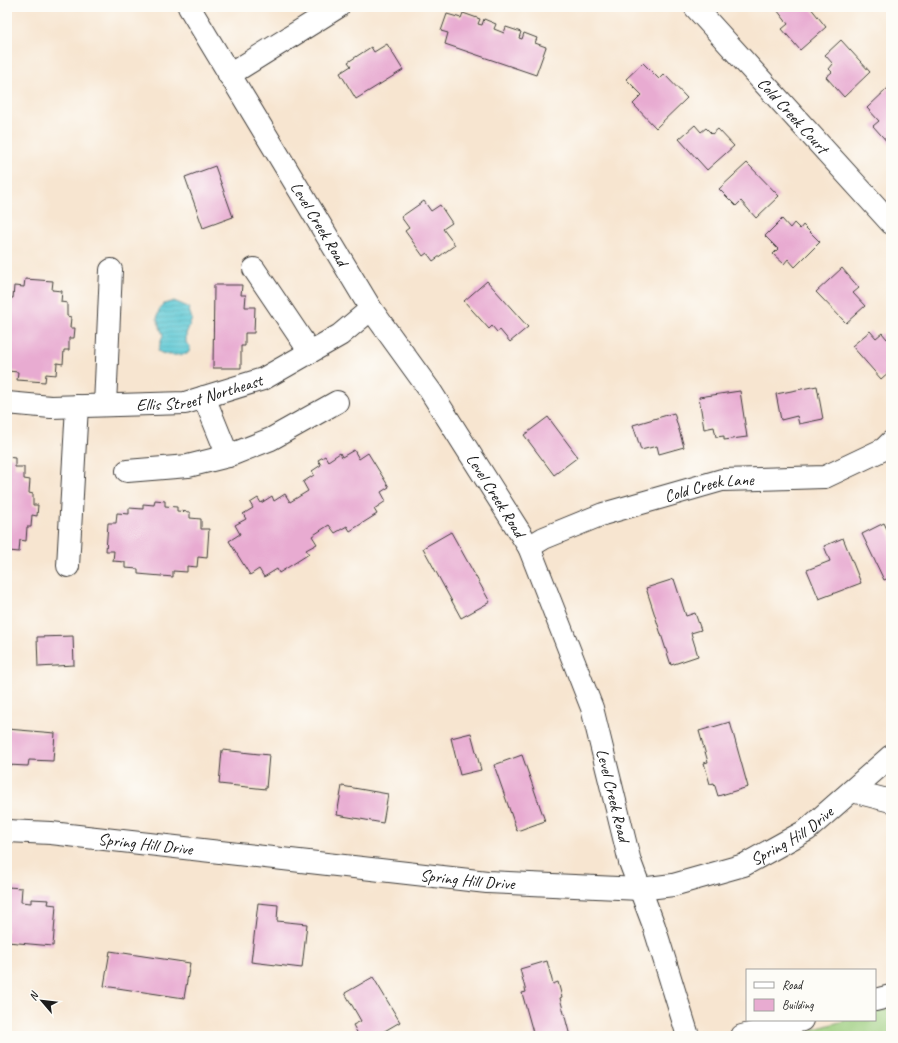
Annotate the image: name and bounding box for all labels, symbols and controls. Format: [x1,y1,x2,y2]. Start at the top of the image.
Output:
street label: Cold Creek Court [753,73,835,159]
street label: Level Creek Road [286,178,355,272]
street label: Ellis Street Northeast [136,369,267,415]
street label: Level Creek Road [462,449,532,544]
street label: Cold Creek Lane [662,469,755,506]
street label: Level Creek Road [592,747,636,847]
street label: Spring Hill Drive [746,800,839,870]
street label: Spring Hill Drive [97,828,195,859]
street label: Spring Hill Drive [419,864,517,894]
legend [746,969,876,1021]
text: Road [782,977,804,993]
north arrow [22,981,62,1021]
text: N [25,988,42,1003]
text: Building [782,997,814,1013]

